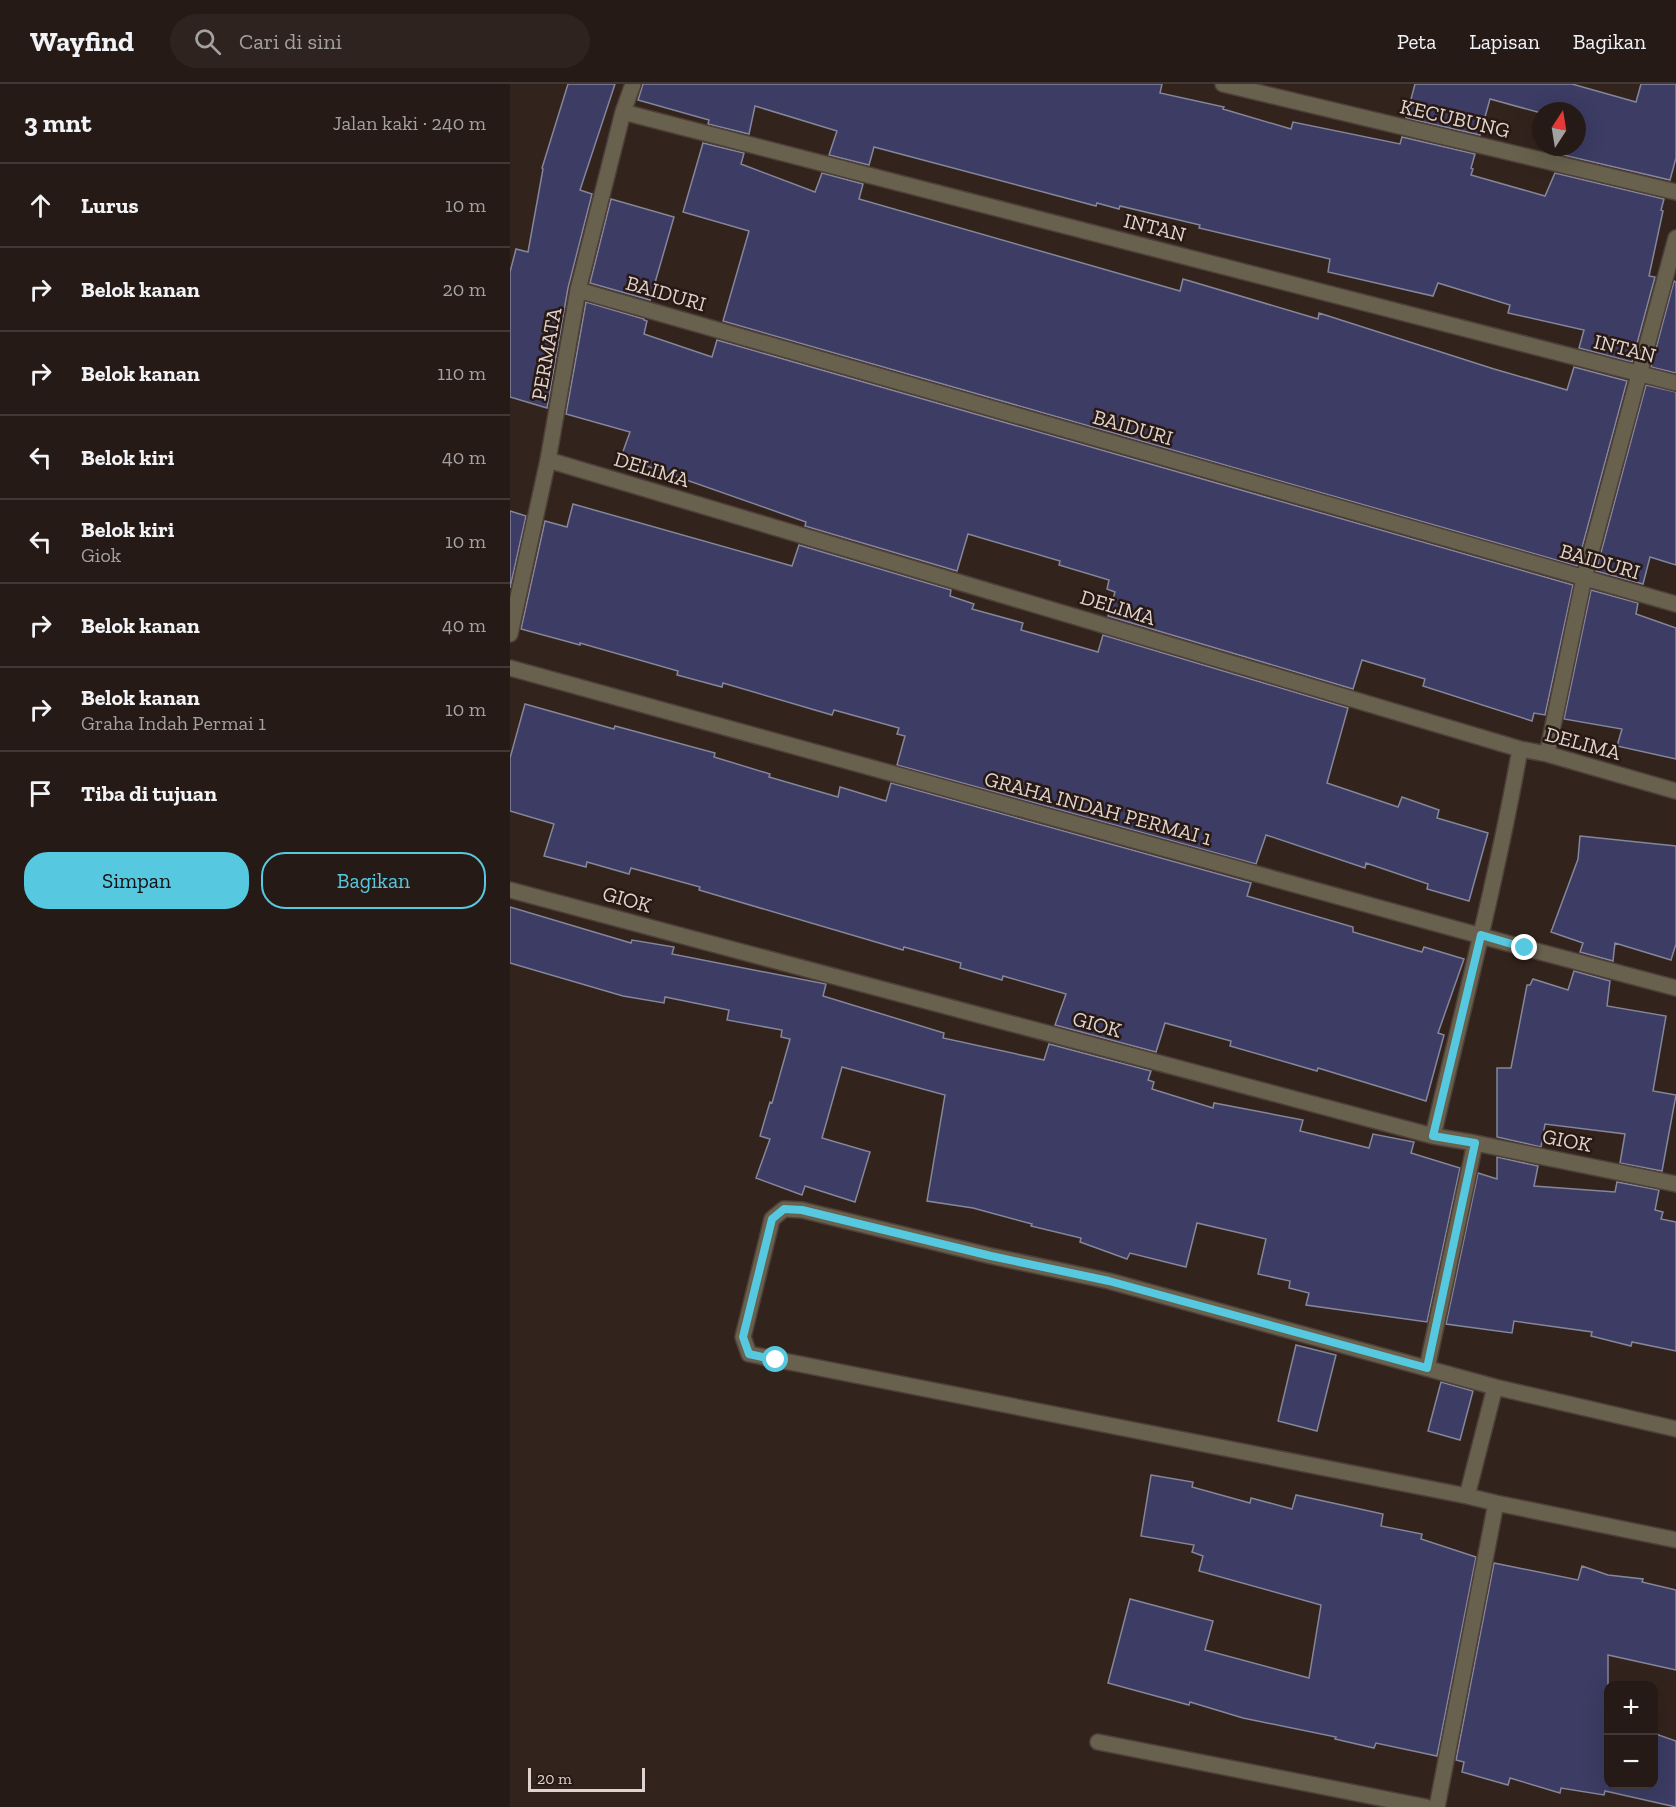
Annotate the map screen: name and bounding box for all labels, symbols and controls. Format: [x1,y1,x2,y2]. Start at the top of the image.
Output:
search box [170,14,590,68]
text: Wayfind [30,25,134,58]
icon: search [191,25,224,58]
text: Cari di sini [239,28,342,55]
text: Peta [1397,29,1436,54]
text: Lapisan [1469,29,1540,54]
text: Bagikan [1573,29,1646,54]
street label: KECUBUNG [1398,93,1512,143]
north arrow [1532,102,1586,156]
text: 3 mnt [24,107,91,139]
text: Jalan kaki · 240 m [333,111,486,135]
icon: ahead [24,189,57,222]
text: Lurus [81,192,139,219]
text: 10 m [445,193,486,217]
street label: INTAN [1121,207,1189,247]
street label: BAIDURI [623,270,709,316]
icon: right [24,273,57,306]
text: Belok kanan [81,276,200,303]
text: 20 m [442,277,486,301]
street label: PERMATA [526,305,567,402]
street label: INTAN [1591,328,1659,368]
icon: right [24,357,57,390]
text: Belok kanan [81,360,200,387]
text: 110 m [437,361,486,385]
street label: BAIDURI [1090,404,1176,450]
icon: left [24,441,57,474]
text: Belok kiri [81,444,174,471]
text: 40 m [442,445,486,469]
street label: DELIMA [611,446,693,492]
text: Belok kiri [81,516,174,543]
icon: left [24,525,57,558]
text: 10 m [445,529,486,553]
street label: BAIDURI [1557,538,1643,584]
text: Giok [81,543,121,567]
street label: DELIMA [1077,584,1159,630]
icon: right [24,609,57,642]
text: Belok kanan [81,612,200,639]
text: 40 m [442,613,486,637]
text: Belok kanan [81,684,200,711]
icon: right [24,693,57,726]
text: 10 m [445,697,486,721]
text: Graha Indah Permai 1 [81,711,266,735]
street label: DELIMA [1542,721,1624,765]
street label: GRAHA INDAH PERMAI 1 [982,766,1214,850]
icon: arrive [24,777,57,810]
text: Tiba di tujuan [81,780,217,807]
button: Simpan [24,852,249,909]
button: Bagikan [261,852,486,909]
street label: GIOK [600,881,655,918]
route end [1511,934,1537,960]
street label: GIOK [1070,1006,1125,1043]
street label: GIOK [1540,1123,1594,1157]
route start [762,1346,788,1372]
map controls [1604,1681,1658,1789]
button: + [1604,1681,1658,1735]
button: − [1604,1735,1658,1789]
scale bar [528,1765,645,1792]
text: 20 m [537,1769,572,1788]

